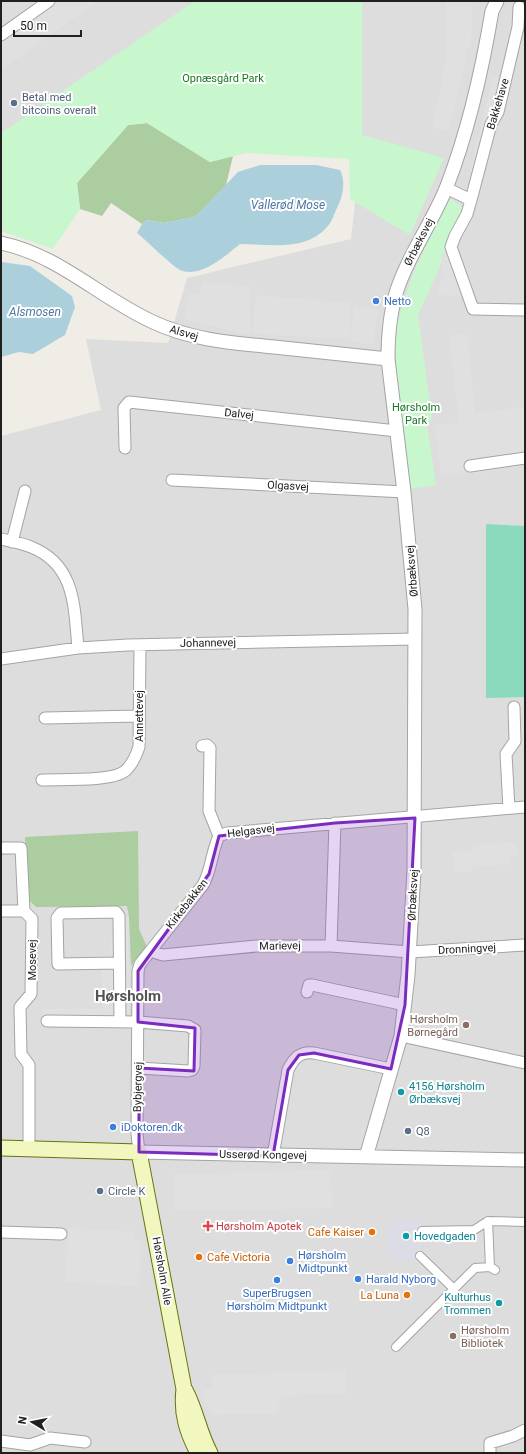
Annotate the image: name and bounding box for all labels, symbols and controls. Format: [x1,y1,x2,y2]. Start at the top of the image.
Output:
scale bar [14,12,81,38]
text: 50 m [20,19,47,33]
park label: Opnæsgård Park [182,72,264,85]
street label: Bakkehave [484,77,512,131]
place label: Betal med bitcoins overalt [22,91,97,117]
marker: Betal med bitcoins overalt [9,98,19,108]
water label: Vallerød Mose [251,198,325,212]
street label: Ørbæksvej [401,216,437,268]
place label: Netto [384,295,411,308]
marker: Netto [371,296,381,306]
water label: Alsmosen [8,305,61,319]
street label: Alsvej [168,323,200,343]
park label: Hørsholm Park [392,401,440,427]
street label: Dalvej [224,406,254,422]
street label: Olgasvej [267,478,309,494]
street label: Ørbæksvej [403,545,421,597]
street label: Johannevej [180,636,236,650]
street label: Annettevej [133,690,146,742]
street label: Helgasvej [226,822,276,840]
street label: Ørbæksvej [405,869,421,921]
street label: Kirkebakken [163,876,211,932]
street label: Mosevej [26,939,39,981]
street label: Marievej [259,939,301,953]
street label: Dronningvej [438,941,496,957]
district label: Hørsholm [95,987,161,1005]
place label: Hørsholm Børnegård [407,1013,458,1039]
marker: Hørsholm Børnegård [461,1020,471,1030]
street label: Bybjergvej [131,1062,145,1112]
place label: 4156 Hørsholm Ørbæksvej [409,1080,485,1106]
marker: 4156 Hørsholm Ørbæksvej [396,1087,406,1097]
place label: iDoktoren.dk [121,1121,183,1134]
marker: iDoktoren.dk [108,1122,118,1132]
place label: Q8 [416,1125,430,1138]
marker: Q8 [403,1126,413,1136]
street label: Usserød Kongevej [219,1148,307,1162]
place label: Circle K [108,1185,145,1198]
marker: Circle K [95,1186,105,1196]
place label: Hørsholm Apotek [216,1220,302,1233]
marker: Hørsholm Apotek [203,1221,213,1231]
place label: Cafe Kaiser [308,1226,364,1239]
marker: Cafe Kaiser [367,1227,377,1237]
place label: Hovedgaden [414,1230,476,1243]
marker: Hovedgaden [401,1231,411,1241]
street label: Hørsholm Alle [150,1236,174,1306]
place label: Hørsholm Midtpunkt [298,1249,348,1275]
place label: Cafe Victoria [207,1251,270,1264]
marker: Cafe Victoria [194,1252,204,1262]
marker: Hørsholm Midtpunkt [285,1256,295,1266]
place label: Harald Nyborg [366,1273,436,1286]
marker: Harald Nyborg [353,1274,363,1284]
marker: SuperBrugsen Hørsholm Midtpunkt [272,1275,282,1285]
place label: SuperBrugsen Hørsholm Midtpunkt [227,1287,328,1313]
place label: La Luna [361,1289,399,1302]
marker: La Luna [402,1290,412,1300]
place label: Kulturhus Trommen [444,1291,491,1317]
marker: Kulturhus Trommen [494,1298,504,1308]
place label: Hørsholm Bibliotek [461,1324,509,1350]
marker: Hørsholm Bibliotek [448,1331,458,1341]
north arrow [12,1402,52,1442]
text: N [16,1415,30,1425]

